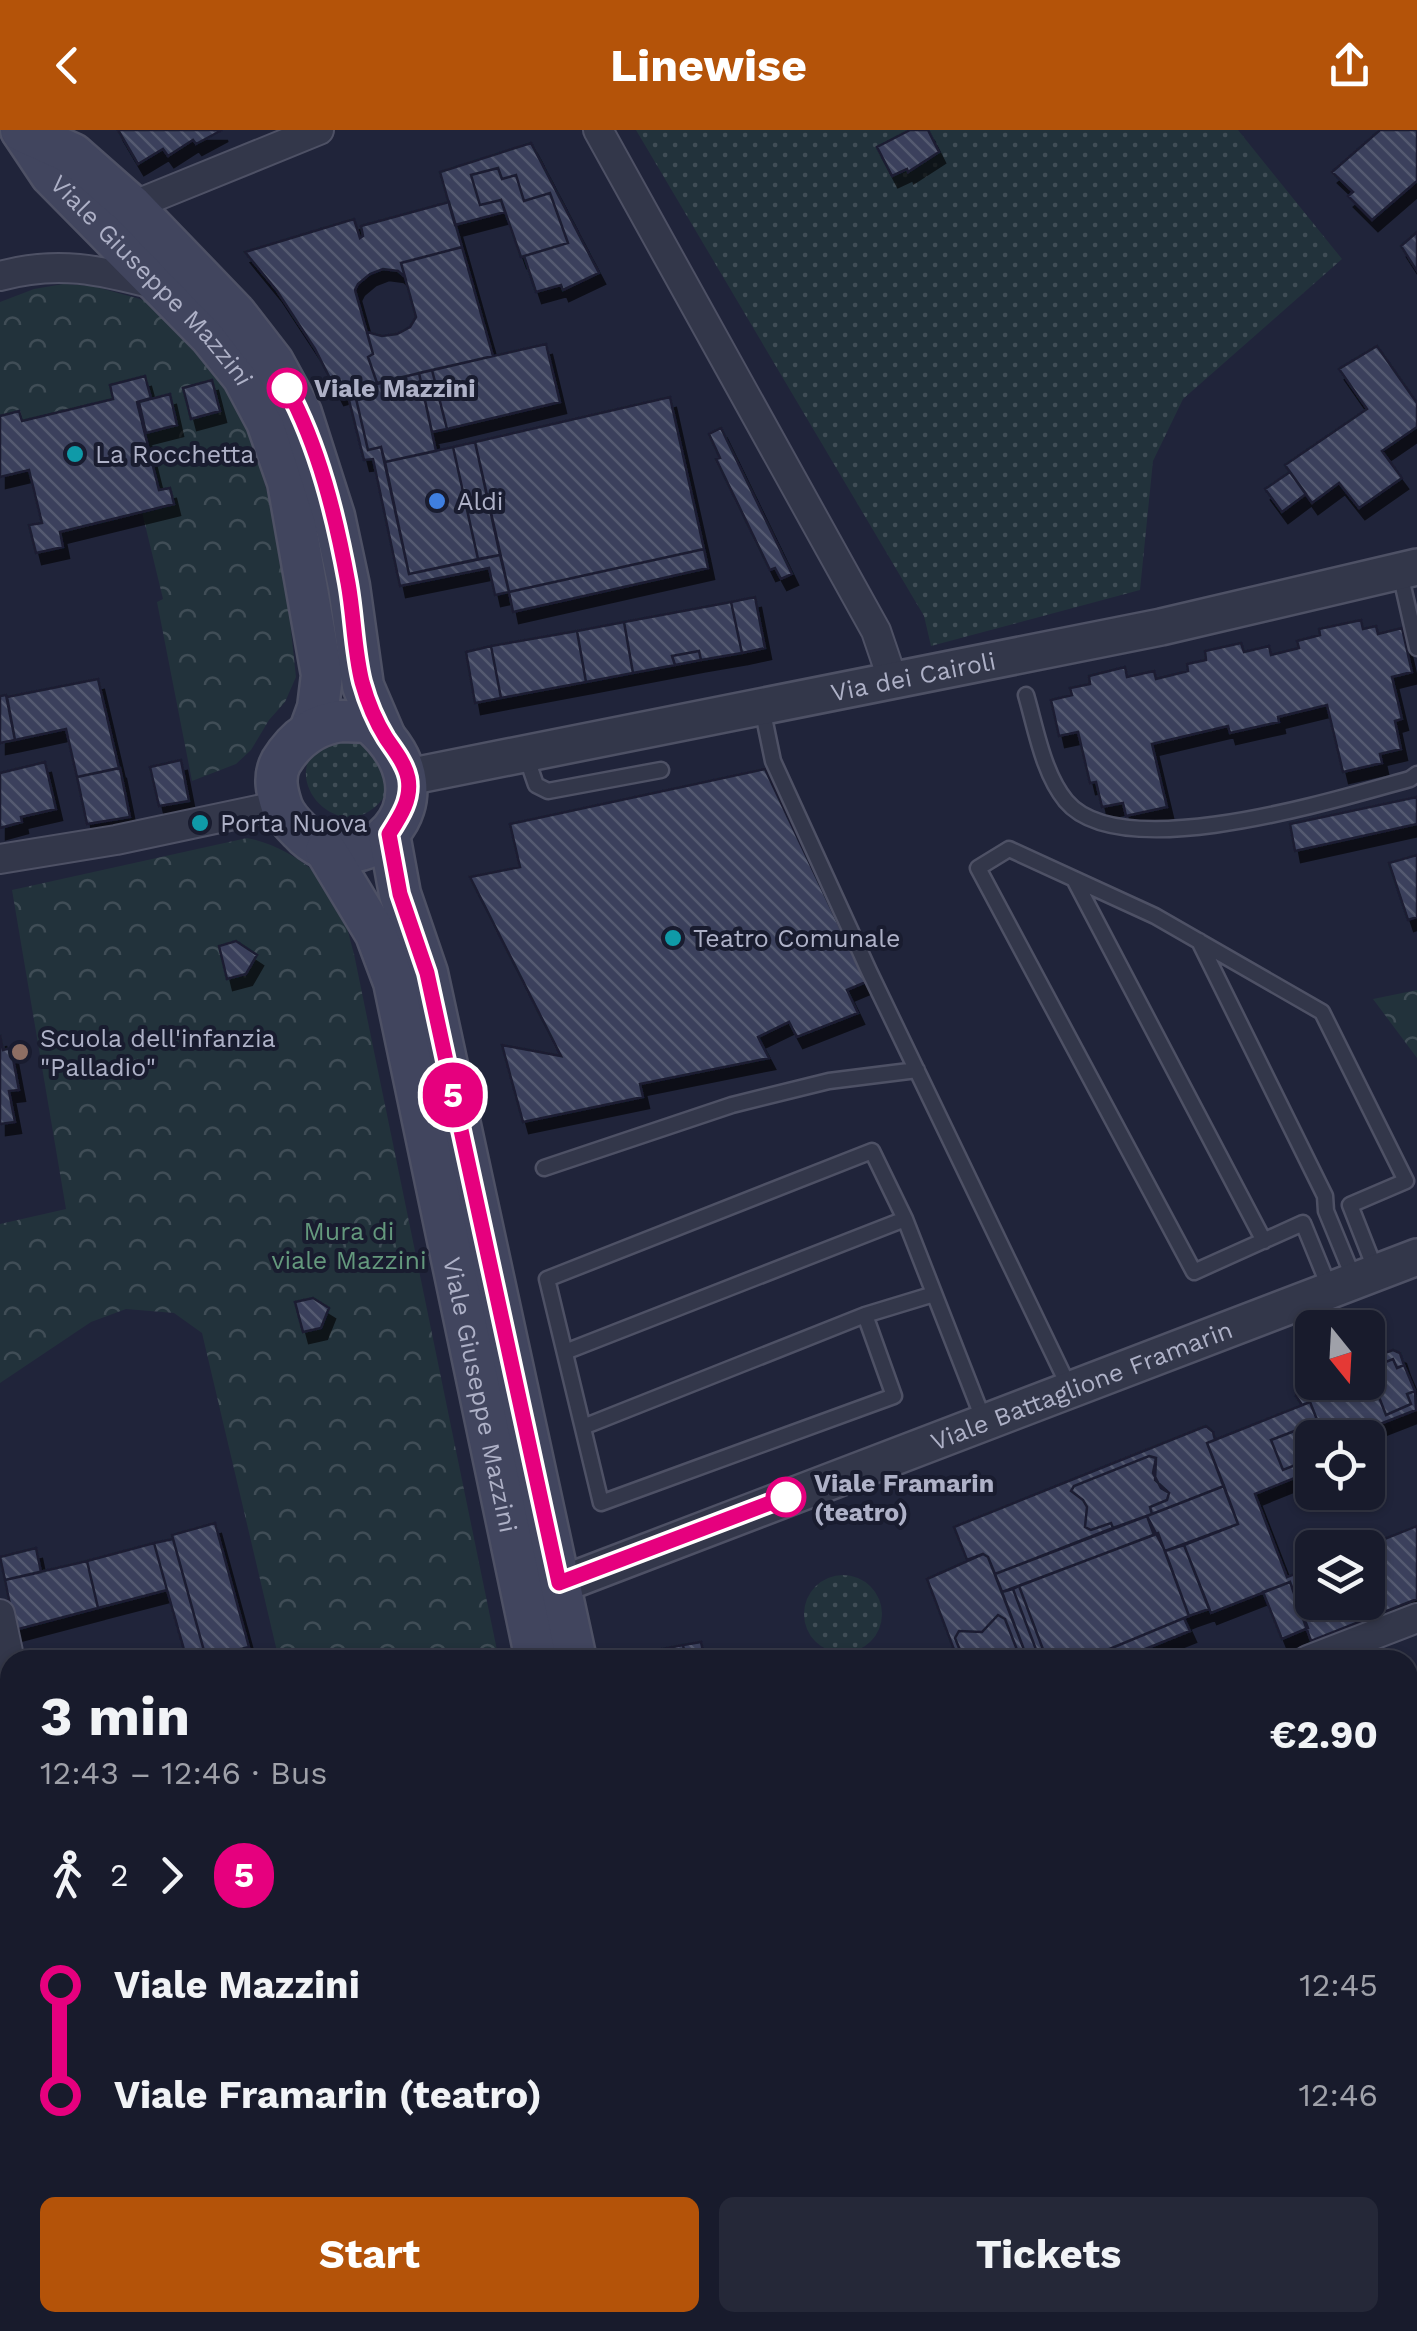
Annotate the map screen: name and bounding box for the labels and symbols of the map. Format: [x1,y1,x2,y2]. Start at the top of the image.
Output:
street label: Viale Giuseppe Mazzini [44,169,259,391]
marker: Viale Mazzini [268,369,306,407]
place label: Viale Mazzini [314,374,476,403]
place label: La Rocchetta [95,440,254,469]
marker: La Rocchetta [64,443,86,465]
place label: Aldi [457,487,503,516]
marker: Aldi [426,490,448,512]
street label: Via dei Cairoli [828,646,998,707]
place label: Porta Nuova [220,809,367,838]
marker: Porta Nuova [189,812,211,834]
place label: Teatro Comunale [693,924,900,953]
marker: Teatro Comunale [662,927,684,949]
place label: Scuola dell'infanzia "Palladio" [40,1024,276,1082]
marker: Scuola dell'infanzia "Palladio" [9,1041,31,1063]
line badge: 5 [420,1062,486,1128]
park label: Mura di viale Mazzini [271,1217,427,1275]
street label: Viale Giuseppe Mazzini [437,1255,523,1535]
north arrow [1295,1310,1385,1400]
street label: Viale Battaglione Framarin [927,1315,1237,1457]
place label: Viale Framarin (teatro) [814,1469,994,1527]
marker: Viale Framarin (teatro) [767,1478,805,1516]

